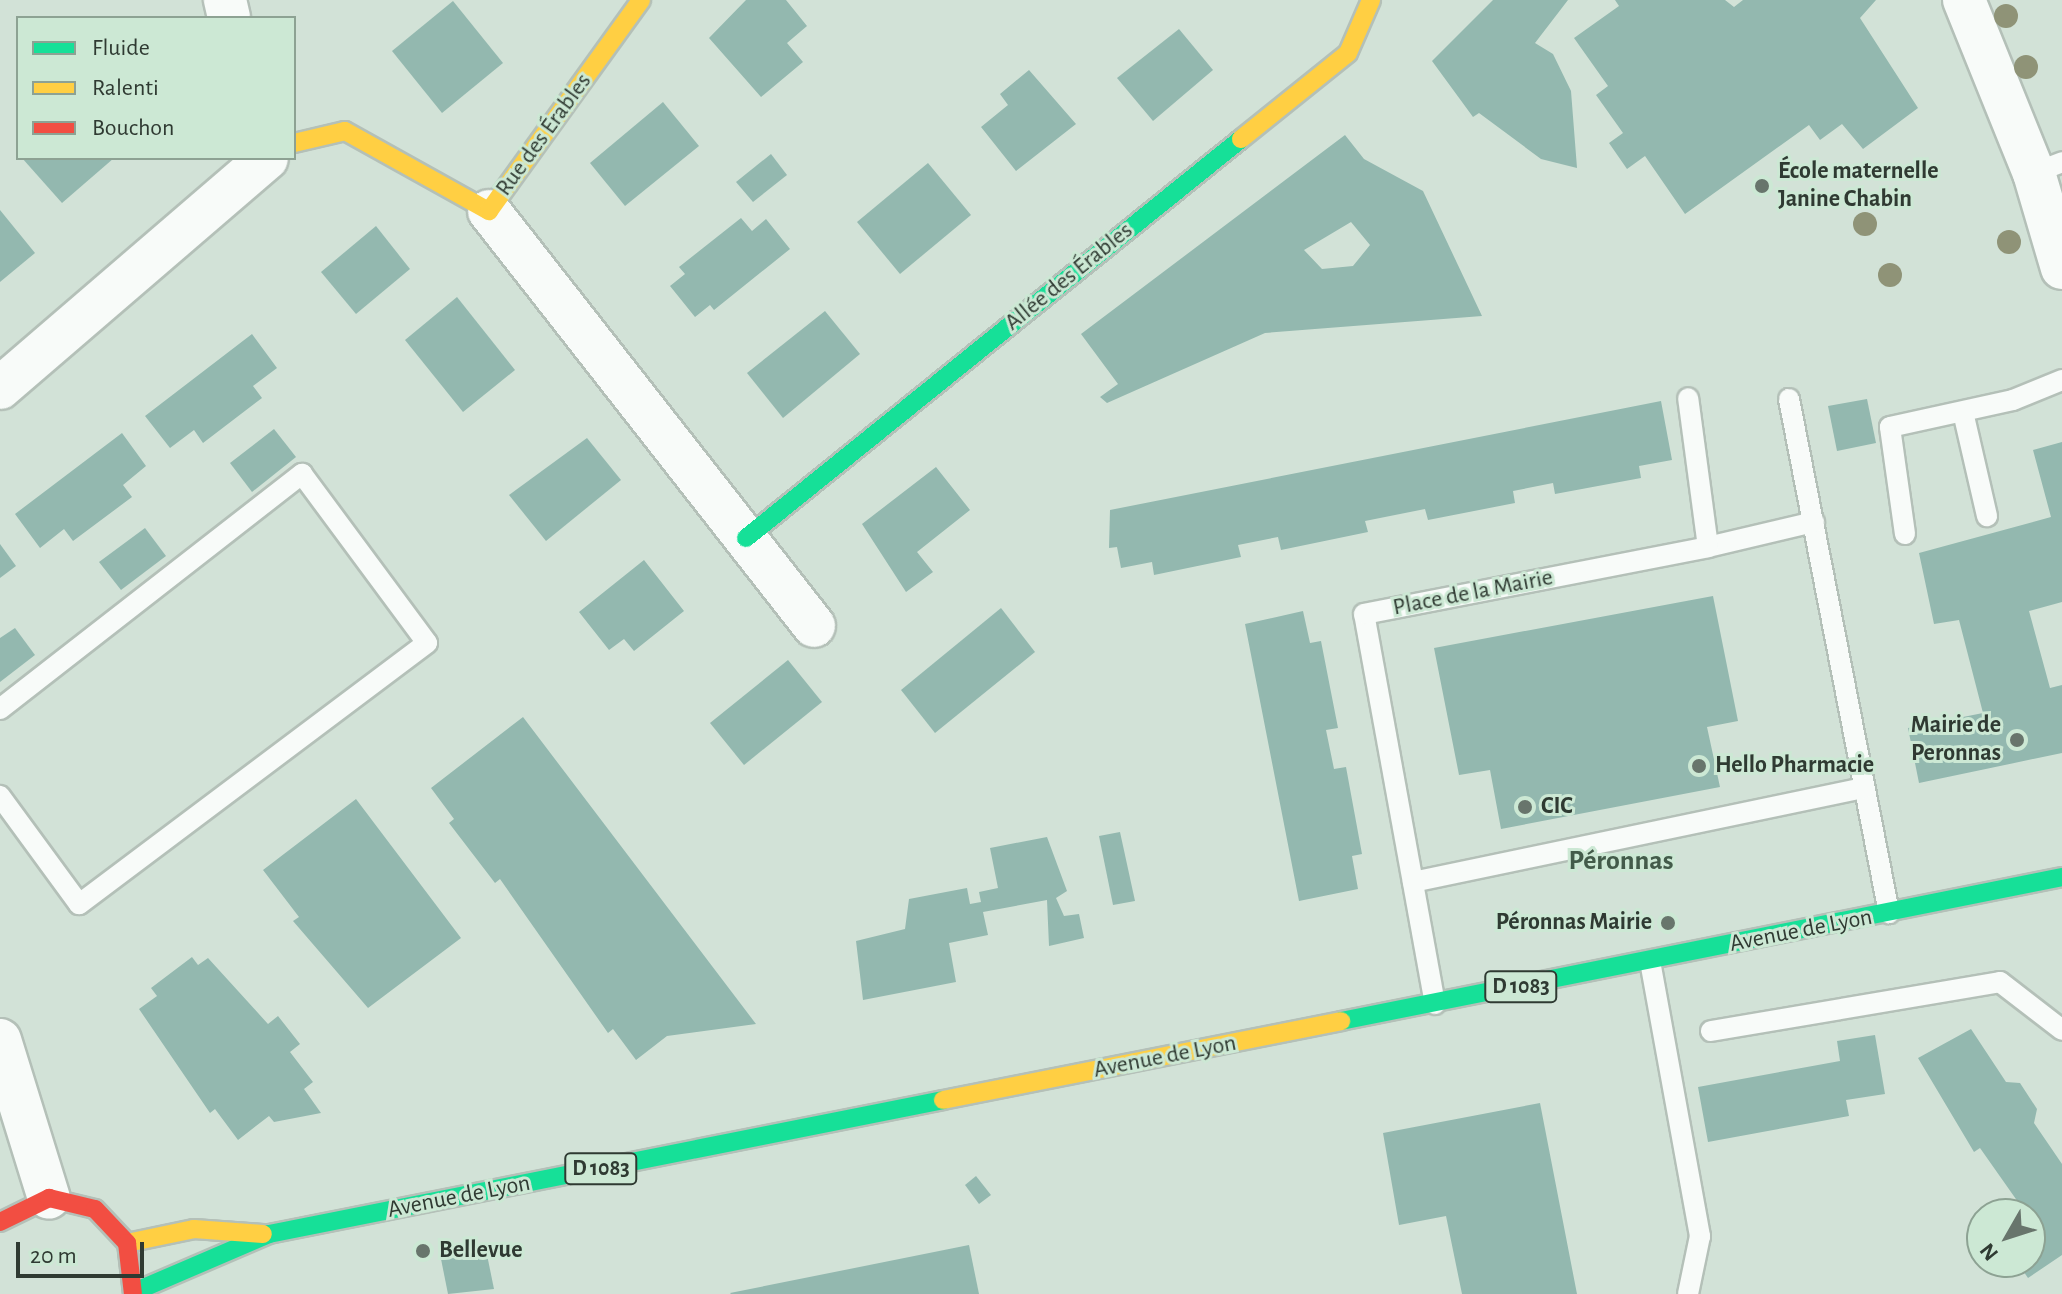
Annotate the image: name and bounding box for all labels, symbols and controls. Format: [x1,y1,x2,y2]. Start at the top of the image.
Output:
legend [16,16,296,160]
text: Fluide [92,36,150,60]
street label: Rue des Érables [490,68,598,202]
text: Ralenti [92,76,159,100]
text: Bouchon [92,116,174,140]
place label: École maternelle Janine Chabin [1778,158,1939,214]
marker: École maternelle Janine Chabin [1753,177,1771,195]
street label: Allée des Érables [999,217,1139,337]
street label: Place de la Mairie [1391,563,1555,623]
place label: Mairie de Peronnas [1911,712,2001,768]
marker: Mairie de Peronnas [2008,731,2026,749]
place label: Hello Pharmacie [1715,752,1874,780]
marker: Hello Pharmacie [1690,757,1708,775]
place label: CIC [1541,793,1573,821]
marker: CIC [1516,798,1534,816]
district label: Péronnas [1569,844,1673,878]
street label: Avenue de Lyon [1727,903,1875,959]
place label: Péronnas Mairie [1496,909,1652,937]
marker: Péronnas Mairie [1659,914,1677,932]
road number: D 1083 [1483,969,1559,1005]
street label: Avenue de Lyon [1091,1029,1239,1085]
road number: D 1083 [563,1151,639,1187]
street label: Avenue de Lyon [385,1169,533,1225]
north arrow [1966,1198,2046,1278]
scale bar [20,1226,148,1276]
place label: Bellevue [439,1237,522,1265]
text: N [1976,1239,2002,1265]
marker: Bellevue [414,1242,432,1260]
text: 20 m [30,1244,77,1268]

